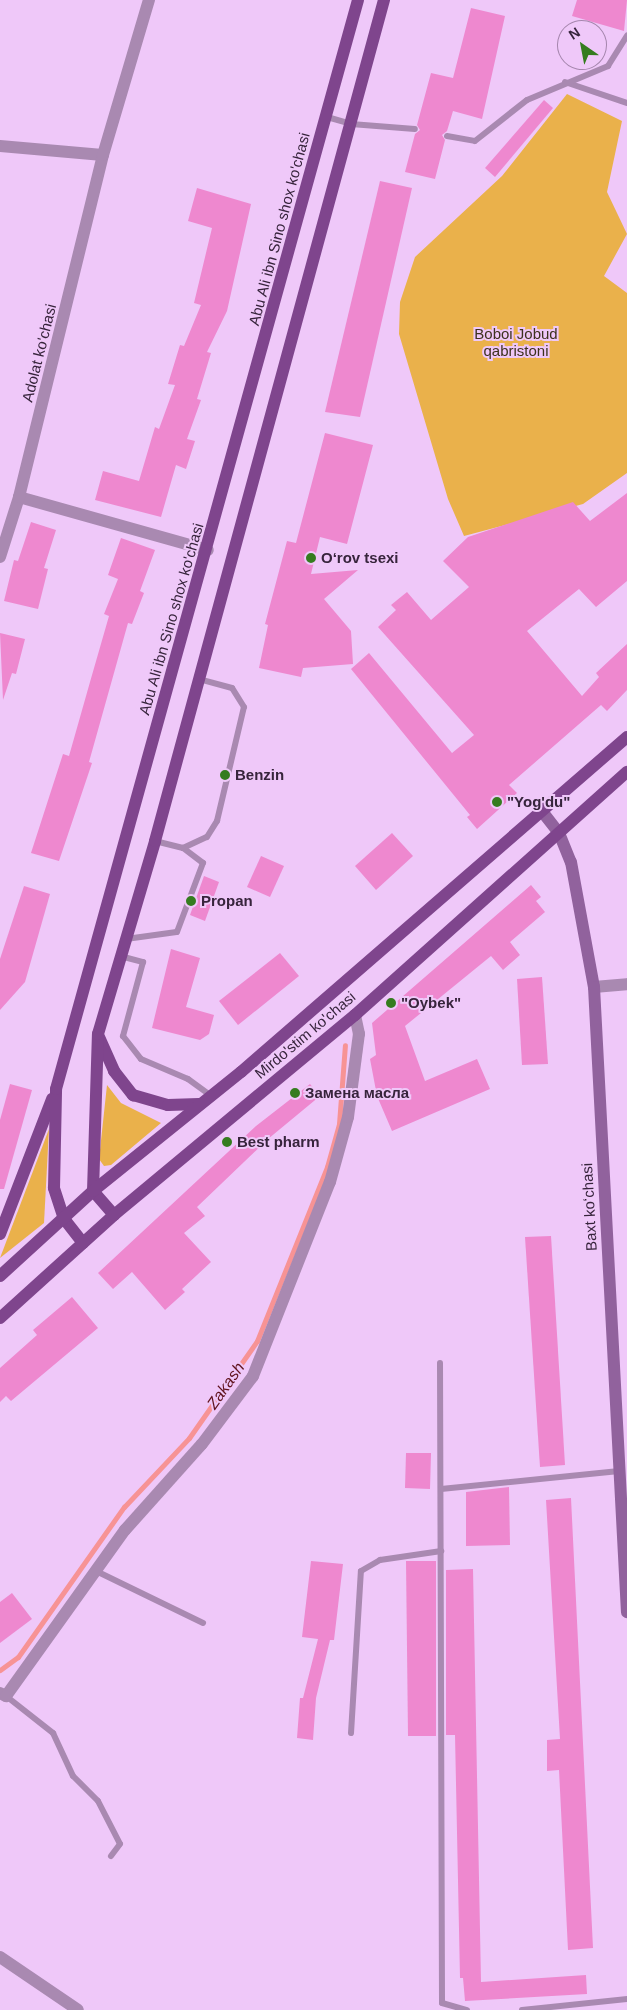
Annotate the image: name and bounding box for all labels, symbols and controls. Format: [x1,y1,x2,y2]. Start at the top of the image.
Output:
north arrow [557,20,607,70]
text: N [566,24,583,43]
street label: Abu Ali ibn Sino shox ko'chasi [244,130,314,328]
street label: Adolat ko'chasi [18,302,60,404]
park label: Boboi Jobud qabristoni [474,324,558,359]
street label: Abu Ali ibn Sino shox ko'chasi [135,521,207,717]
place label: Oʻrov tsexi [321,549,399,567]
marker: Oʻrov tsexi [305,552,317,564]
place label: Benzin [235,766,284,784]
marker: Benzin [219,769,231,781]
place label: "Yog'du" [507,793,570,811]
marker: "Yog'du" [491,796,503,808]
place label: Propan [201,892,253,910]
marker: Propan [185,895,197,907]
street label: Mirdo'stim ko'chasi [251,988,359,1082]
place label: "Oybek" [401,994,461,1012]
marker: "Oybek" [385,997,397,1009]
place label: Замена масла [305,1084,409,1102]
marker: Замена масла [289,1087,301,1099]
place label: Best pharm [237,1133,320,1151]
marker: Best pharm [221,1136,233,1148]
street label: Baxt koʻchasi [578,1162,600,1252]
water label: Zakash [203,1359,249,1413]

